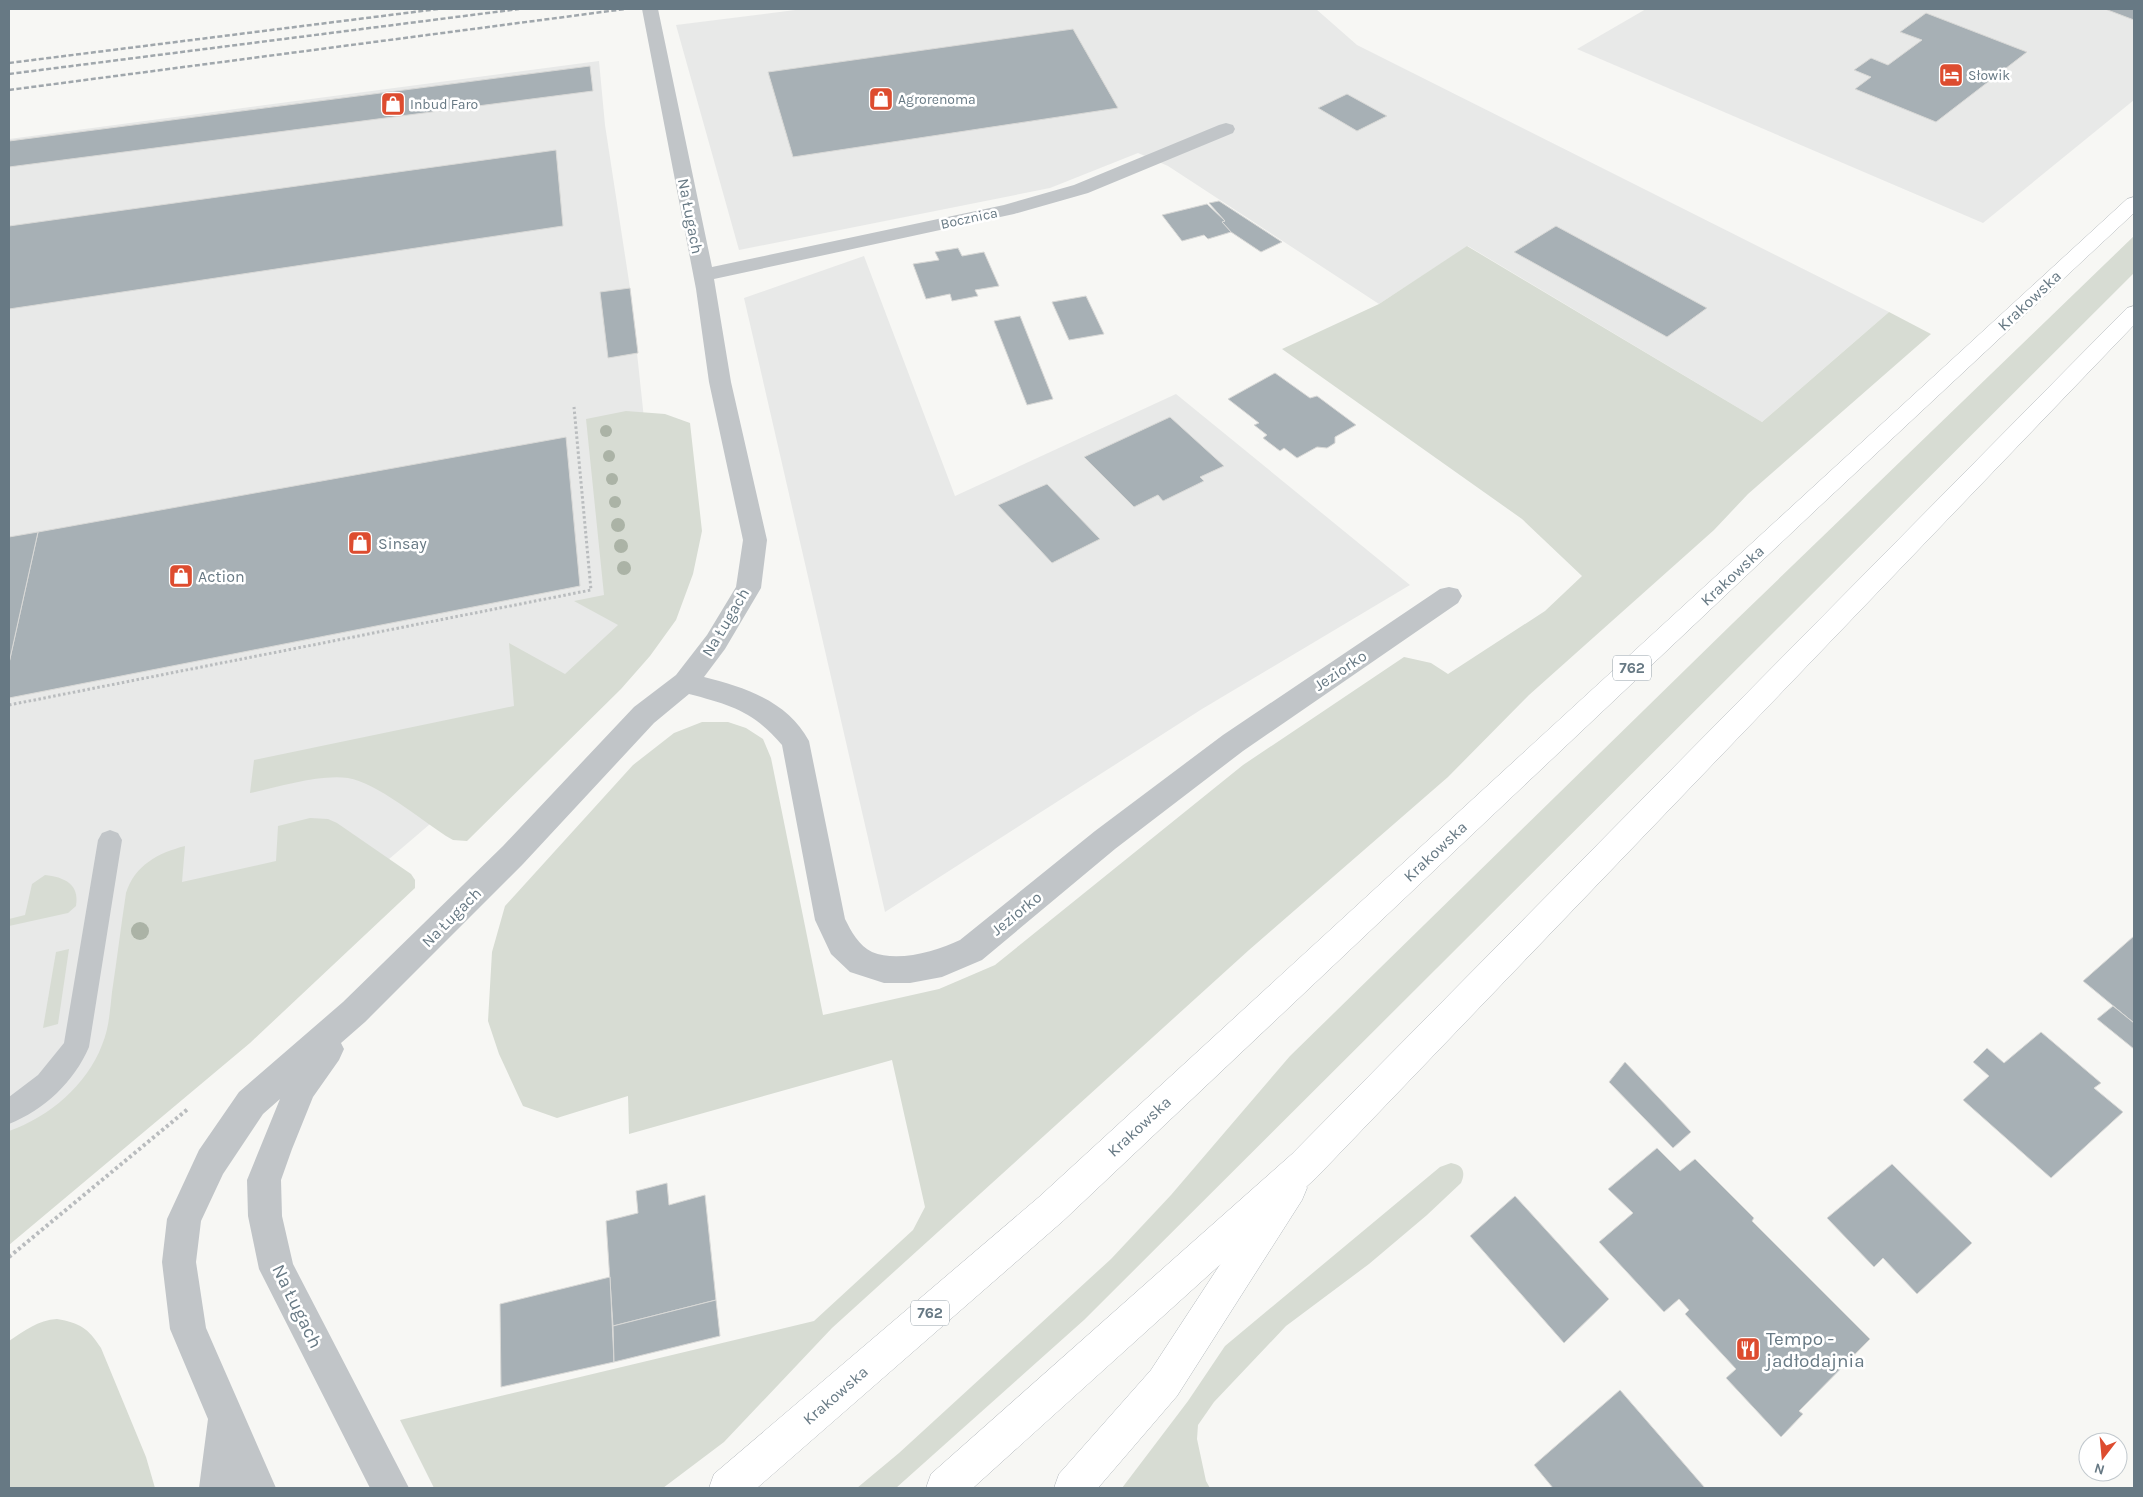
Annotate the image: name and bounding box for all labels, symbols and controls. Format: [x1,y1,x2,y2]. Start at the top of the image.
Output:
hotel icon: Słowik [1938,62,1964,88]
place label: Słowik [1968,67,2010,84]
shop icon: Agrorenoma [868,86,894,112]
shop icon: Inbud Faro [380,91,406,117]
place label: Agrorenoma [898,91,976,108]
place label: Inbud Faro [410,96,478,113]
street label: Na Ługach [674,177,707,255]
street label: Bocznica [939,204,999,233]
street label: Krakowska [1994,266,2065,335]
shop icon: Sinsay [347,530,373,556]
place label: Sinsay [378,534,427,553]
street label: Krakowska [1697,541,1768,610]
shop icon: Action [168,563,194,589]
place label: Action [198,567,245,586]
street label: Na Ługach [698,585,753,660]
street label: Jeziorko [1310,646,1370,695]
road number: 762 [1613,656,1651,680]
street label: Krakowska [1400,817,1471,886]
street label: Na Ługach [418,884,485,951]
street label: Jeziorko [987,887,1045,939]
street label: Krakowska [1104,1092,1175,1161]
street label: Na Ługach [267,1261,327,1352]
road number: 762 [911,1300,949,1326]
place label: Tempo - jadłodajnia [1764,1328,1865,1372]
restaurant icon: Tempo - jadłodajnia [1735,1336,1761,1362]
street label: Krakowska [799,1362,872,1429]
north arrow [2078,1432,2128,1482]
text: N [2092,1459,2107,1479]

